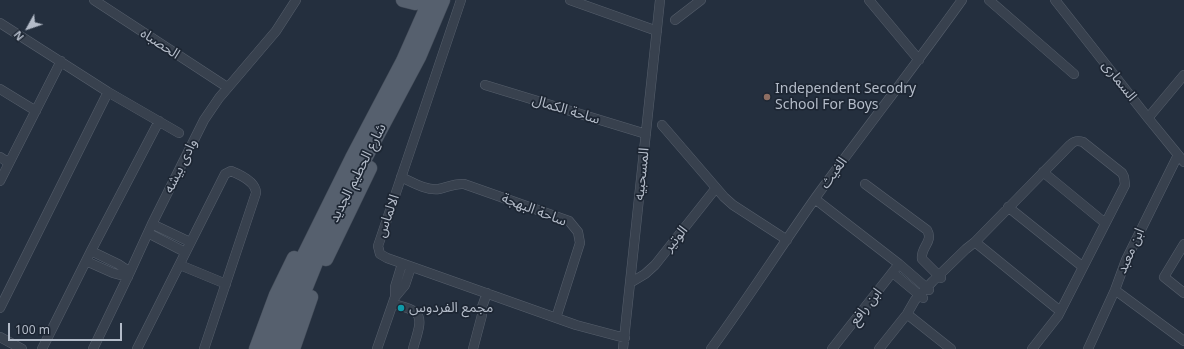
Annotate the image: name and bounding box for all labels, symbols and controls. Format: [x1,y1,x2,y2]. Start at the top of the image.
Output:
north arrow [8,8,48,48]
street label: الحصباه [137,25,183,63]
text: N [10,28,27,44]
street label: السمارى [1098,57,1140,105]
place label: Independent Secodry School For Boys [775,81,916,114]
street label: ساحة الكمال [530,92,602,128]
marker: Independent Secodry School For Boys [762,92,772,102]
street label: شارع الحطيم الجديد [326,121,390,225]
street label: وادى بيشه [161,136,201,196]
street label: المسحبيه [631,147,653,201]
street label: الغيث [817,154,851,192]
street label: ساحة البهجة [499,190,569,230]
street label: الالماس [373,192,403,240]
street label: الوتير [660,223,692,255]
street label: ابن معبد [1114,226,1148,276]
street label: ابن رافع [846,285,886,329]
place label: مجمع الفردوس [409,300,493,316]
marker: مجمع الفردوس [396,303,406,313]
scale bar [10,315,124,341]
text: 100 m [15,321,50,338]

